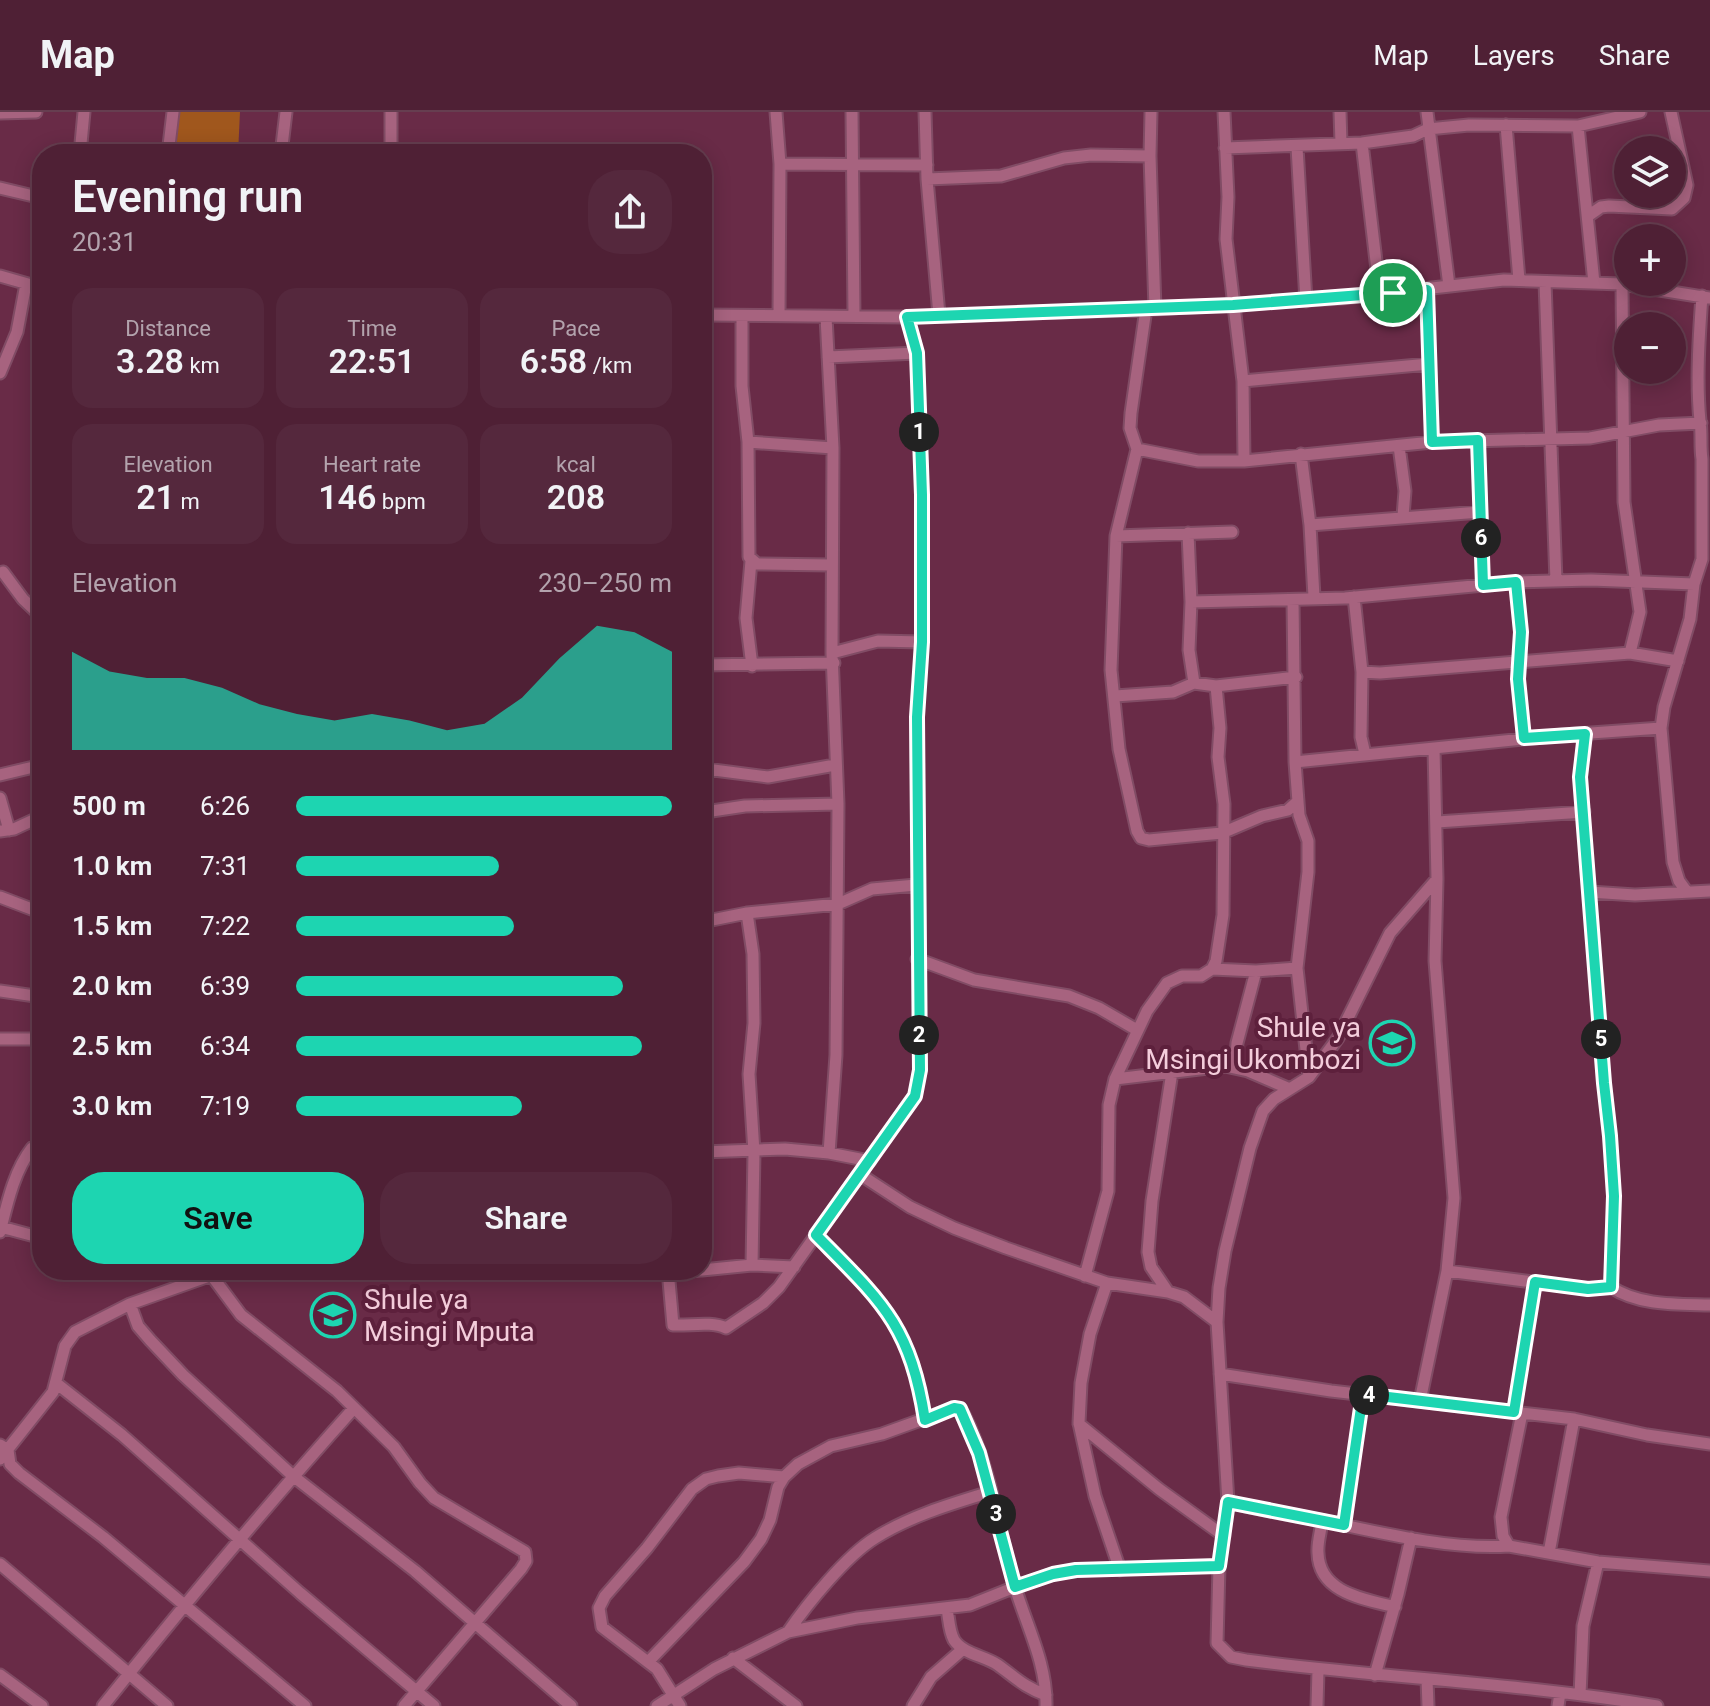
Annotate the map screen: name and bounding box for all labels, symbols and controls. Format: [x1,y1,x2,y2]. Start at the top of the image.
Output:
text: Map [40,33,115,77]
text: Map [1373,39,1429,72]
text: Layers [1473,39,1555,72]
text: Share [1599,39,1670,72]
map controls [1614,136,1686,384]
button: layers [1614,136,1686,208]
button: share [588,170,672,254]
text: Evening run [72,171,303,223]
button: + [1614,224,1686,296]
text: 20:31 [72,227,137,257]
pin [1359,259,1427,327]
icon: arrive [1371,271,1415,315]
button: − [1614,312,1686,384]
text: Distance [125,316,211,341]
text: Time [347,316,397,341]
text: Pace [552,316,600,341]
text: 3.28 [116,341,184,381]
text: 22:51 [329,341,415,381]
text: 6:58 [520,341,587,381]
text: km [184,353,220,378]
text: /km [587,353,632,378]
pin: 1 [899,412,939,452]
text: 1 [913,419,925,444]
text: Elevation [123,452,213,477]
text: Heart rate [323,452,421,477]
text: kcal [556,452,596,477]
text: 21 [136,477,175,517]
text: 146 [318,477,376,517]
text: 208 [547,477,605,517]
text: m [175,489,200,514]
text: bpm [376,489,426,514]
pin: 6 [1461,518,1501,558]
text: 6 [1475,525,1487,550]
text: Elevation [72,568,177,598]
text: 230–250 m [538,568,672,598]
text: 500 m [72,791,146,821]
text: 6:26 [200,791,250,821]
text: 1.0 km [72,851,152,881]
text: 7:31 [200,851,250,881]
text: 1.5 km [72,911,152,941]
text: 7:22 [200,911,250,941]
text: 2.0 km [72,971,152,1001]
text: 6:39 [200,971,250,1001]
place label: Shule ya Msingi Ukombozi [1145,1011,1361,1076]
pin: 2 [899,1015,939,1055]
school or university icon: Shule ya Msingi Ukombozi [1368,1019,1416,1067]
pin: 5 [1581,1019,1621,1059]
text: 2 [913,1022,925,1047]
text: 5 [1595,1026,1607,1051]
text: 2.5 km [72,1031,152,1061]
text: 6:34 [200,1031,250,1061]
text: 3.0 km [72,1091,152,1121]
text: 7:19 [200,1091,250,1121]
button: Save [72,1172,364,1264]
button: Share [380,1172,672,1264]
place label: Shule ya Msingi Mputa [364,1283,535,1348]
school or university icon: Shule ya Msingi Mputa [309,1291,357,1339]
pin: 4 [1349,1375,1389,1415]
text: 4 [1363,1382,1375,1407]
pin: 3 [976,1494,1016,1534]
text: 3 [990,1501,1002,1526]

